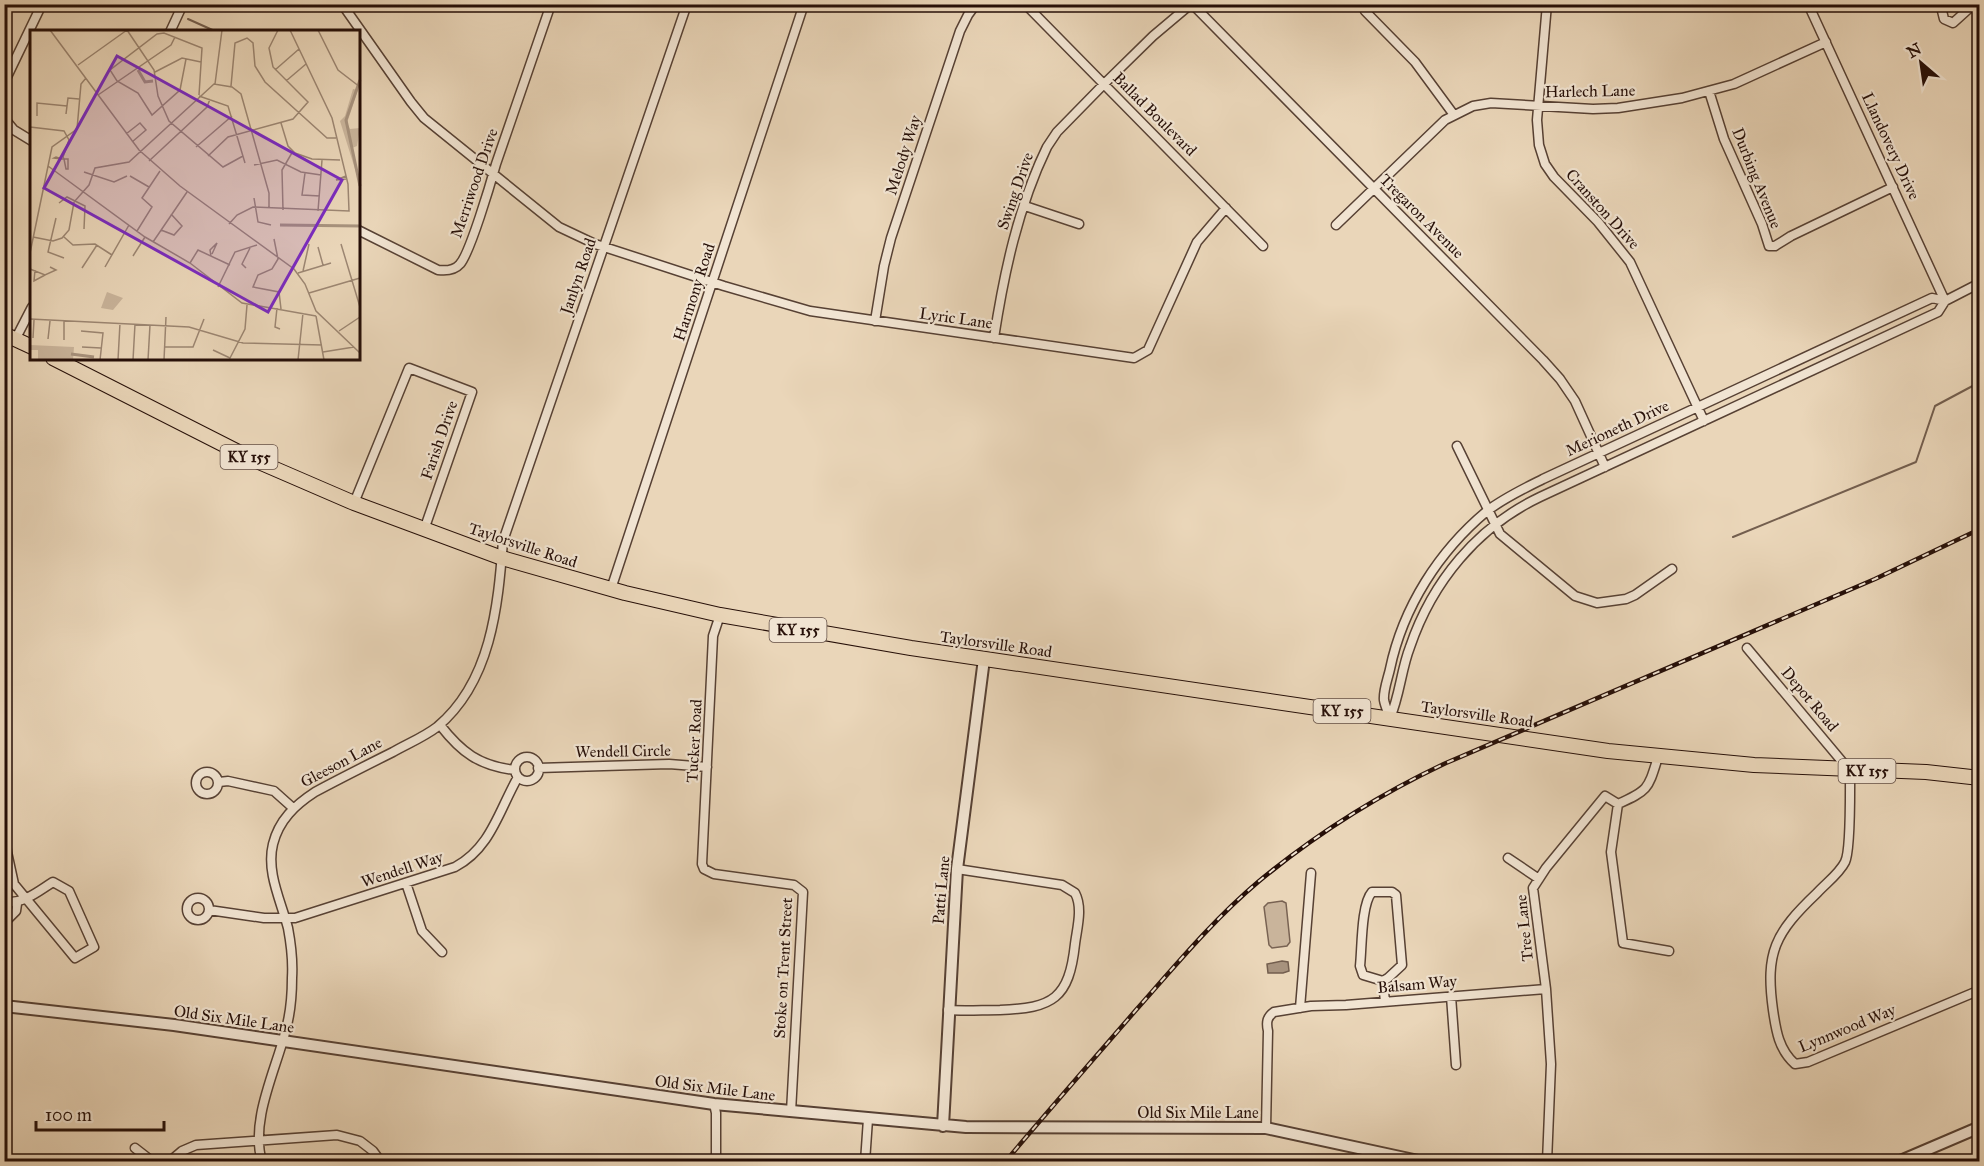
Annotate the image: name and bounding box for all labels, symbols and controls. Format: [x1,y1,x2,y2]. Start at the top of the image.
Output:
inset map [30,30,360,360]
north arrow [1891,33,1951,93]
text: N [1903,39,1925,62]
street label: Ballad Boulevard [1109,68,1201,160]
street label: Harlech Lane [1545,81,1636,101]
street label: Llandovery Drive [1858,89,1924,203]
street label: Melody Way [881,112,925,197]
street label: Merriwood Drive [446,125,502,240]
street label: Durbing Avenue [1727,125,1786,232]
street label: Swing Drive [993,150,1038,232]
street label: Cranston Drive [1562,165,1644,253]
street label: Tregaron Avenue [1375,170,1468,263]
street label: Janlyn Road [555,235,601,319]
street label: Harmony Road [669,241,719,343]
street label: Lyric Lane [918,303,994,333]
street label: Merioneth Drive [1562,396,1672,460]
street label: Farish Drive [417,398,462,482]
road number: KY 155 [220,445,278,469]
street label: Taylorsville Road [466,518,580,572]
road number: KY 155 [770,618,826,642]
street label: Taylorsville Road [939,627,1053,661]
street label: Depot Road [1777,663,1843,735]
street label: Taylorsville Road [1420,697,1534,731]
street label: Tucker Road [682,699,706,783]
road number: KY 155 [1314,699,1370,723]
street label: Gleeson Lane [297,732,385,791]
street label: Wendell Circle [575,741,671,761]
road number: KY 155 [1838,759,1896,783]
street label: Wendell Way [359,847,446,891]
street label: Patti Lane [929,855,953,925]
street label: Tree Lane [1511,893,1537,962]
street label: Stoke on Trent Street [770,897,796,1039]
street label: Balsam Way [1377,971,1458,997]
street label: Lynnwood Way [1796,1000,1899,1056]
street label: Old Six Mile Lane [173,1001,296,1037]
street label: Old Six Mile Lane [654,1071,777,1105]
scale bar [36,1094,164,1132]
street label: Old Six Mile Lane [1137,1103,1259,1122]
text: 100 m [45,1104,92,1126]

